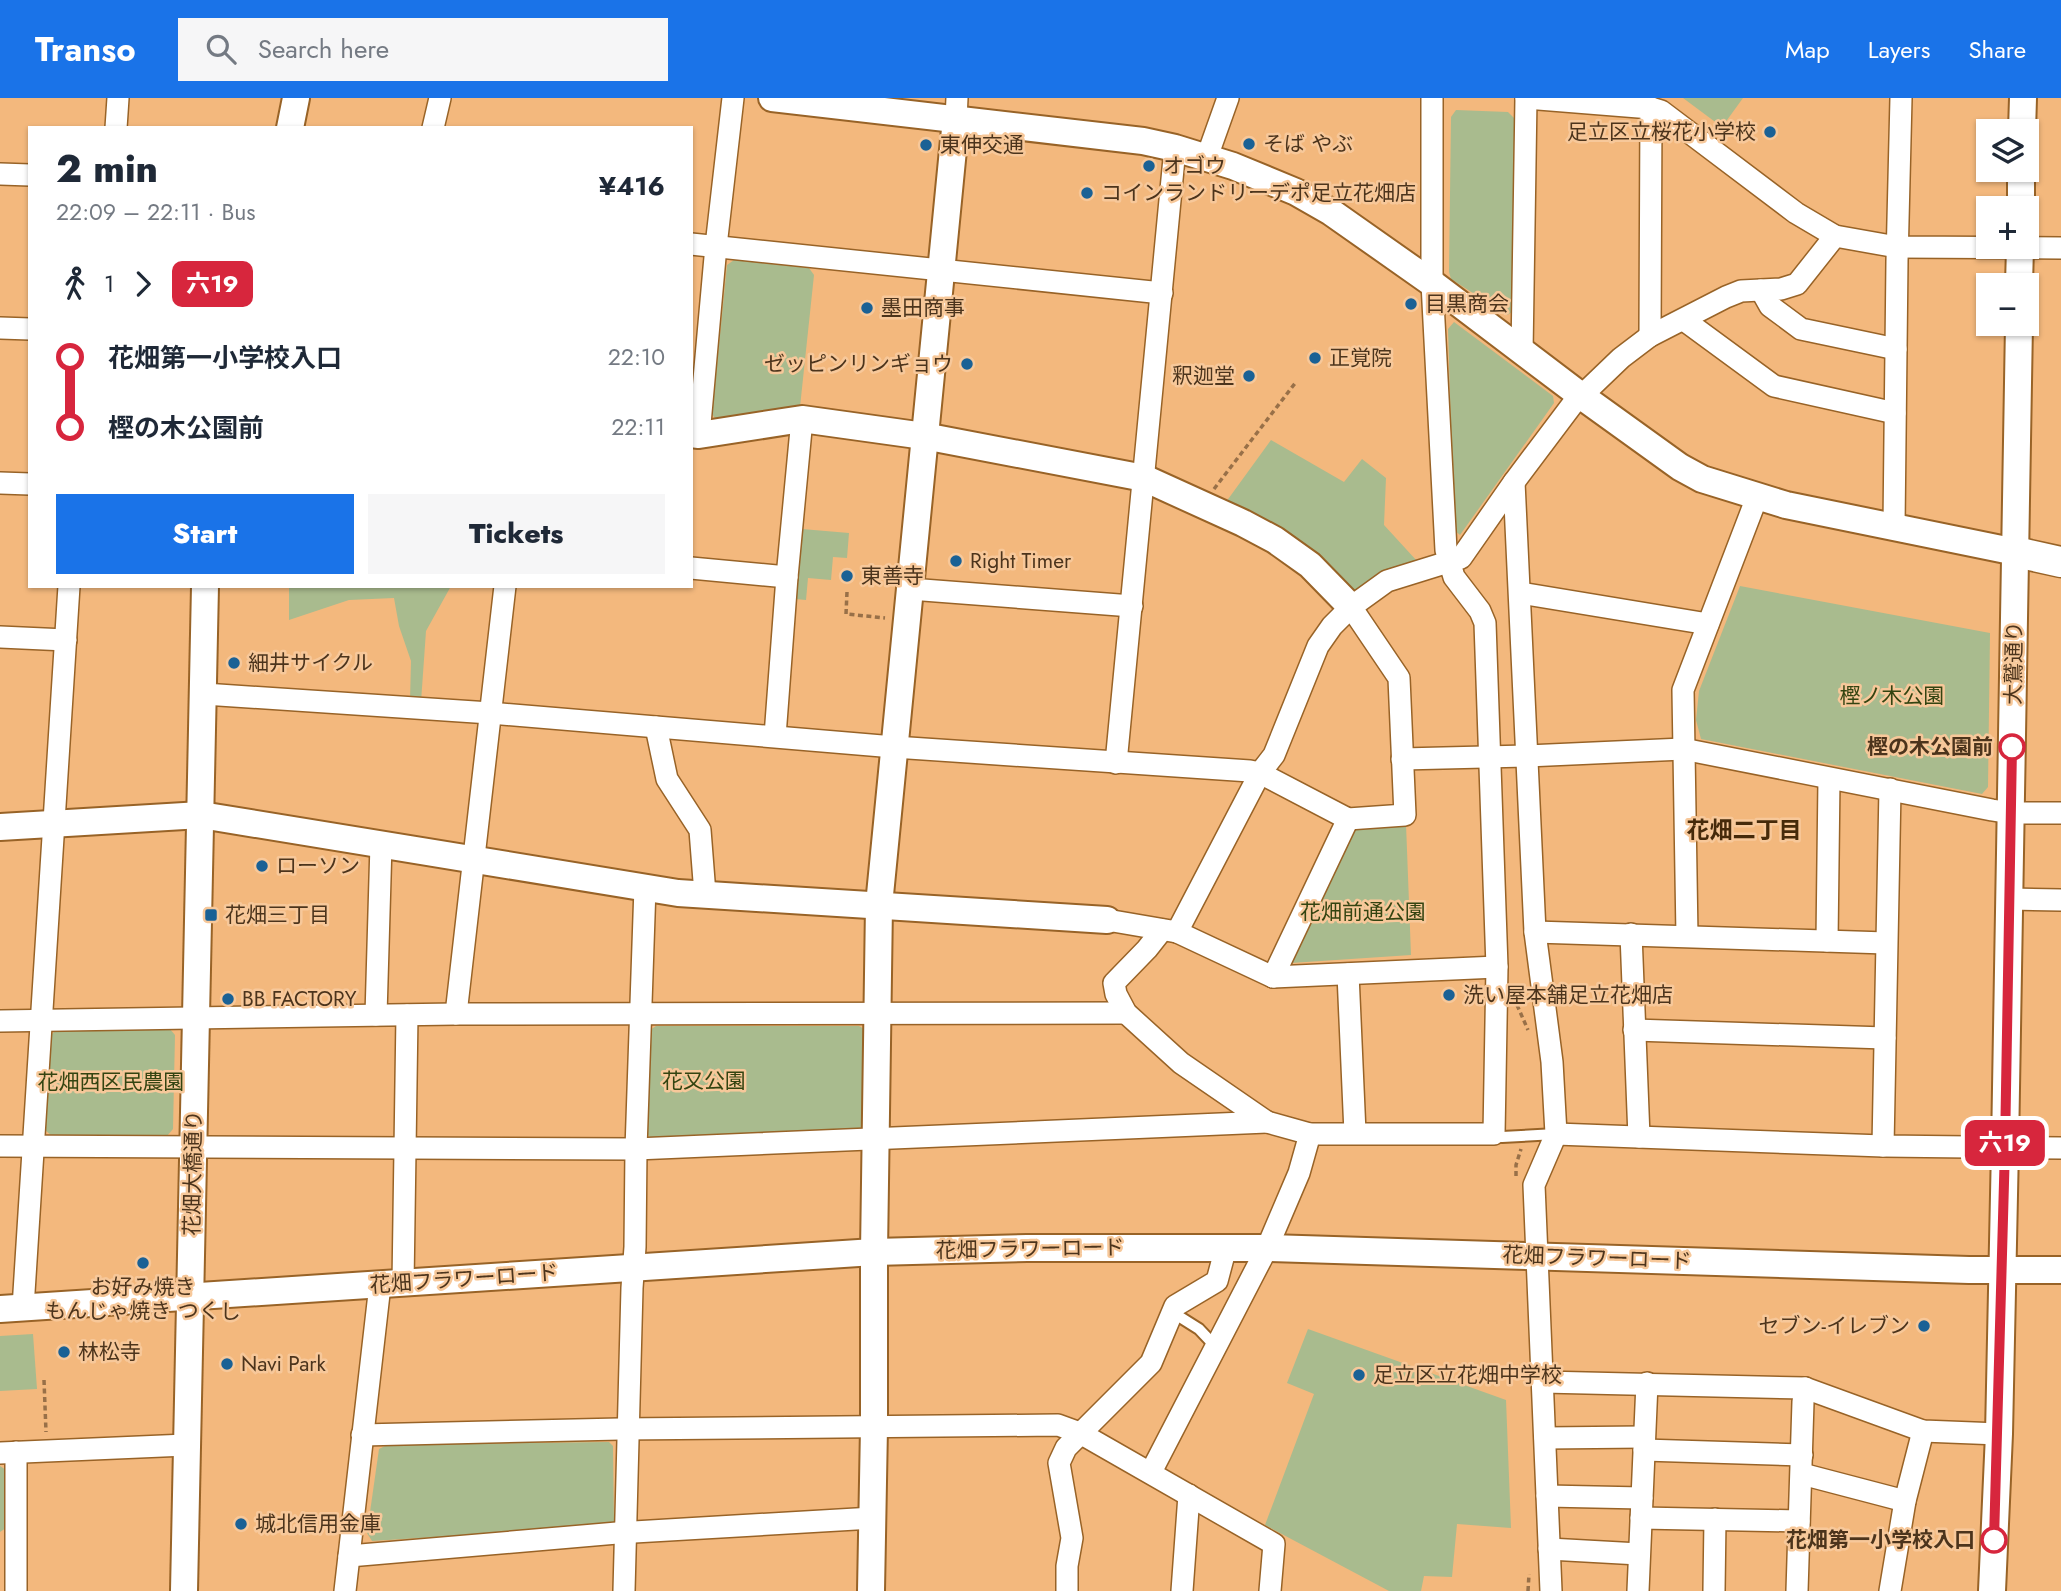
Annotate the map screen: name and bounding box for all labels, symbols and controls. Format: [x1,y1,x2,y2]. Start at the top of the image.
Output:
search box [178,18,668,81]
text: Transo [35,26,136,73]
icon: search [202,30,240,68]
text: Search here [258,30,389,68]
text: Map [1785,32,1830,67]
text: Layers [1868,32,1930,67]
text: Share [1968,32,2026,67]
place label: 足立区立桜花小学校 [1567,117,1756,147]
map controls [1976,119,2039,336]
button: layers [1976,119,2039,182]
marker: 足立区立桜花小学校 [1762,124,1778,140]
place label: そば やぶ [1263,129,1353,159]
place label: 東伸交通 [940,130,1024,160]
marker: そば やぶ [1241,136,1257,152]
marker: 東伸交通 [918,137,934,153]
text: 2 min [56,141,158,196]
place label: オゴウ [1163,151,1226,181]
marker: オゴウ [1141,158,1157,174]
text: ¥416 [599,167,665,205]
place label: コインランドリーデポ足立花畑店 [1101,178,1416,208]
marker: コインランドリーデポ足立花畑店 [1079,185,1095,201]
text: 22:09 – 22:11 · Bus [56,195,256,229]
button: + [1976,196,2039,259]
icon: walk [56,265,94,303]
icon: forward [124,265,162,303]
text: 六19 [186,266,239,301]
text: 1 [104,267,114,301]
button: − [1976,273,2039,336]
place label: 目黒商会 [1425,289,1509,319]
place label: 墨田商事 [881,293,965,323]
marker: 目黒商会 [1403,296,1419,312]
marker: 墨田商事 [859,300,875,316]
text: 花畑第一小学校入口 [108,339,342,377]
text: 22:10 [608,340,665,374]
place label: 正覚院 [1329,343,1392,373]
place label: ゼッピンリンギョウ [764,349,953,379]
marker: 正覚院 [1307,350,1323,366]
marker: ゼッピンリンギョウ [959,356,975,372]
place label: 釈迦堂 [1172,361,1235,391]
marker: 釈迦堂 [1241,368,1257,384]
text: 樫の木公園前 [108,409,264,447]
text: 22:11 [611,410,665,444]
button: Start [56,494,354,574]
button: Tickets [368,494,665,574]
place label: Right Timer [970,546,1072,576]
marker: Right Timer [948,553,964,569]
place label: 東善寺 [861,561,924,591]
marker: 東善寺 [839,568,855,584]
street label: 大鷲通り [1998,621,2030,705]
place label: 細井サイクル [248,648,373,678]
marker: 細井サイクル [226,655,242,671]
park label: 樫ノ木公園 [1840,681,1945,711]
place label: 樫の木公園前 [1867,732,1993,762]
marker: 樫の木公園前 [1999,734,2025,760]
district label: 花畑二丁目 [1687,813,1802,847]
place label: ローソン [276,851,360,881]
marker: ローソン [254,858,270,874]
park label: 花畑前通公園 [1300,897,1426,927]
place label: 花畑三丁目 [225,900,330,930]
marker: 花畑三丁目 [203,907,219,923]
place label: 洗い屋本舗足立花畑店 [1463,980,1673,1010]
place label: BB FACTORY [242,984,357,1014]
marker: 洗い屋本舗足立花畑店 [1441,987,1457,1003]
marker: BB FACTORY [220,991,236,1007]
park label: 花又公園 [662,1066,746,1096]
park label: 花畑西区民農園 [38,1067,185,1097]
street label: 花畑大橋通り [177,1110,209,1236]
line badge: 六19 [1965,1120,2045,1166]
text: 六19 [1979,1125,2031,1160]
street label: 花畑フラワーロード [935,1232,1125,1266]
street label: 花畑フラワーロード [1502,1240,1692,1276]
marker: お好み焼き もんじゃ焼き つくし [135,1255,151,1271]
street label: 花畑フラワーロード [369,1257,559,1301]
place label: お好み焼き もんじゃ焼き つくし [45,1272,241,1326]
place label: セブン-イレブン [1759,1311,1910,1341]
marker: セブン-イレブン [1916,1318,1932,1334]
place label: 林松寺 [78,1337,141,1367]
marker: 林松寺 [56,1344,72,1360]
place label: Navi Park [241,1349,326,1379]
marker: Navi Park [219,1356,235,1372]
place label: 足立区立花畑中学校 [1373,1360,1562,1390]
marker: 足立区立花畑中学校 [1351,1367,1367,1383]
place label: 城北信用金庫 [255,1509,381,1539]
marker: 城北信用金庫 [233,1516,249,1532]
place label: 花畑第一小学校入口 [1786,1525,1975,1555]
marker: 花畑第一小学校入口 [1981,1527,2007,1553]

